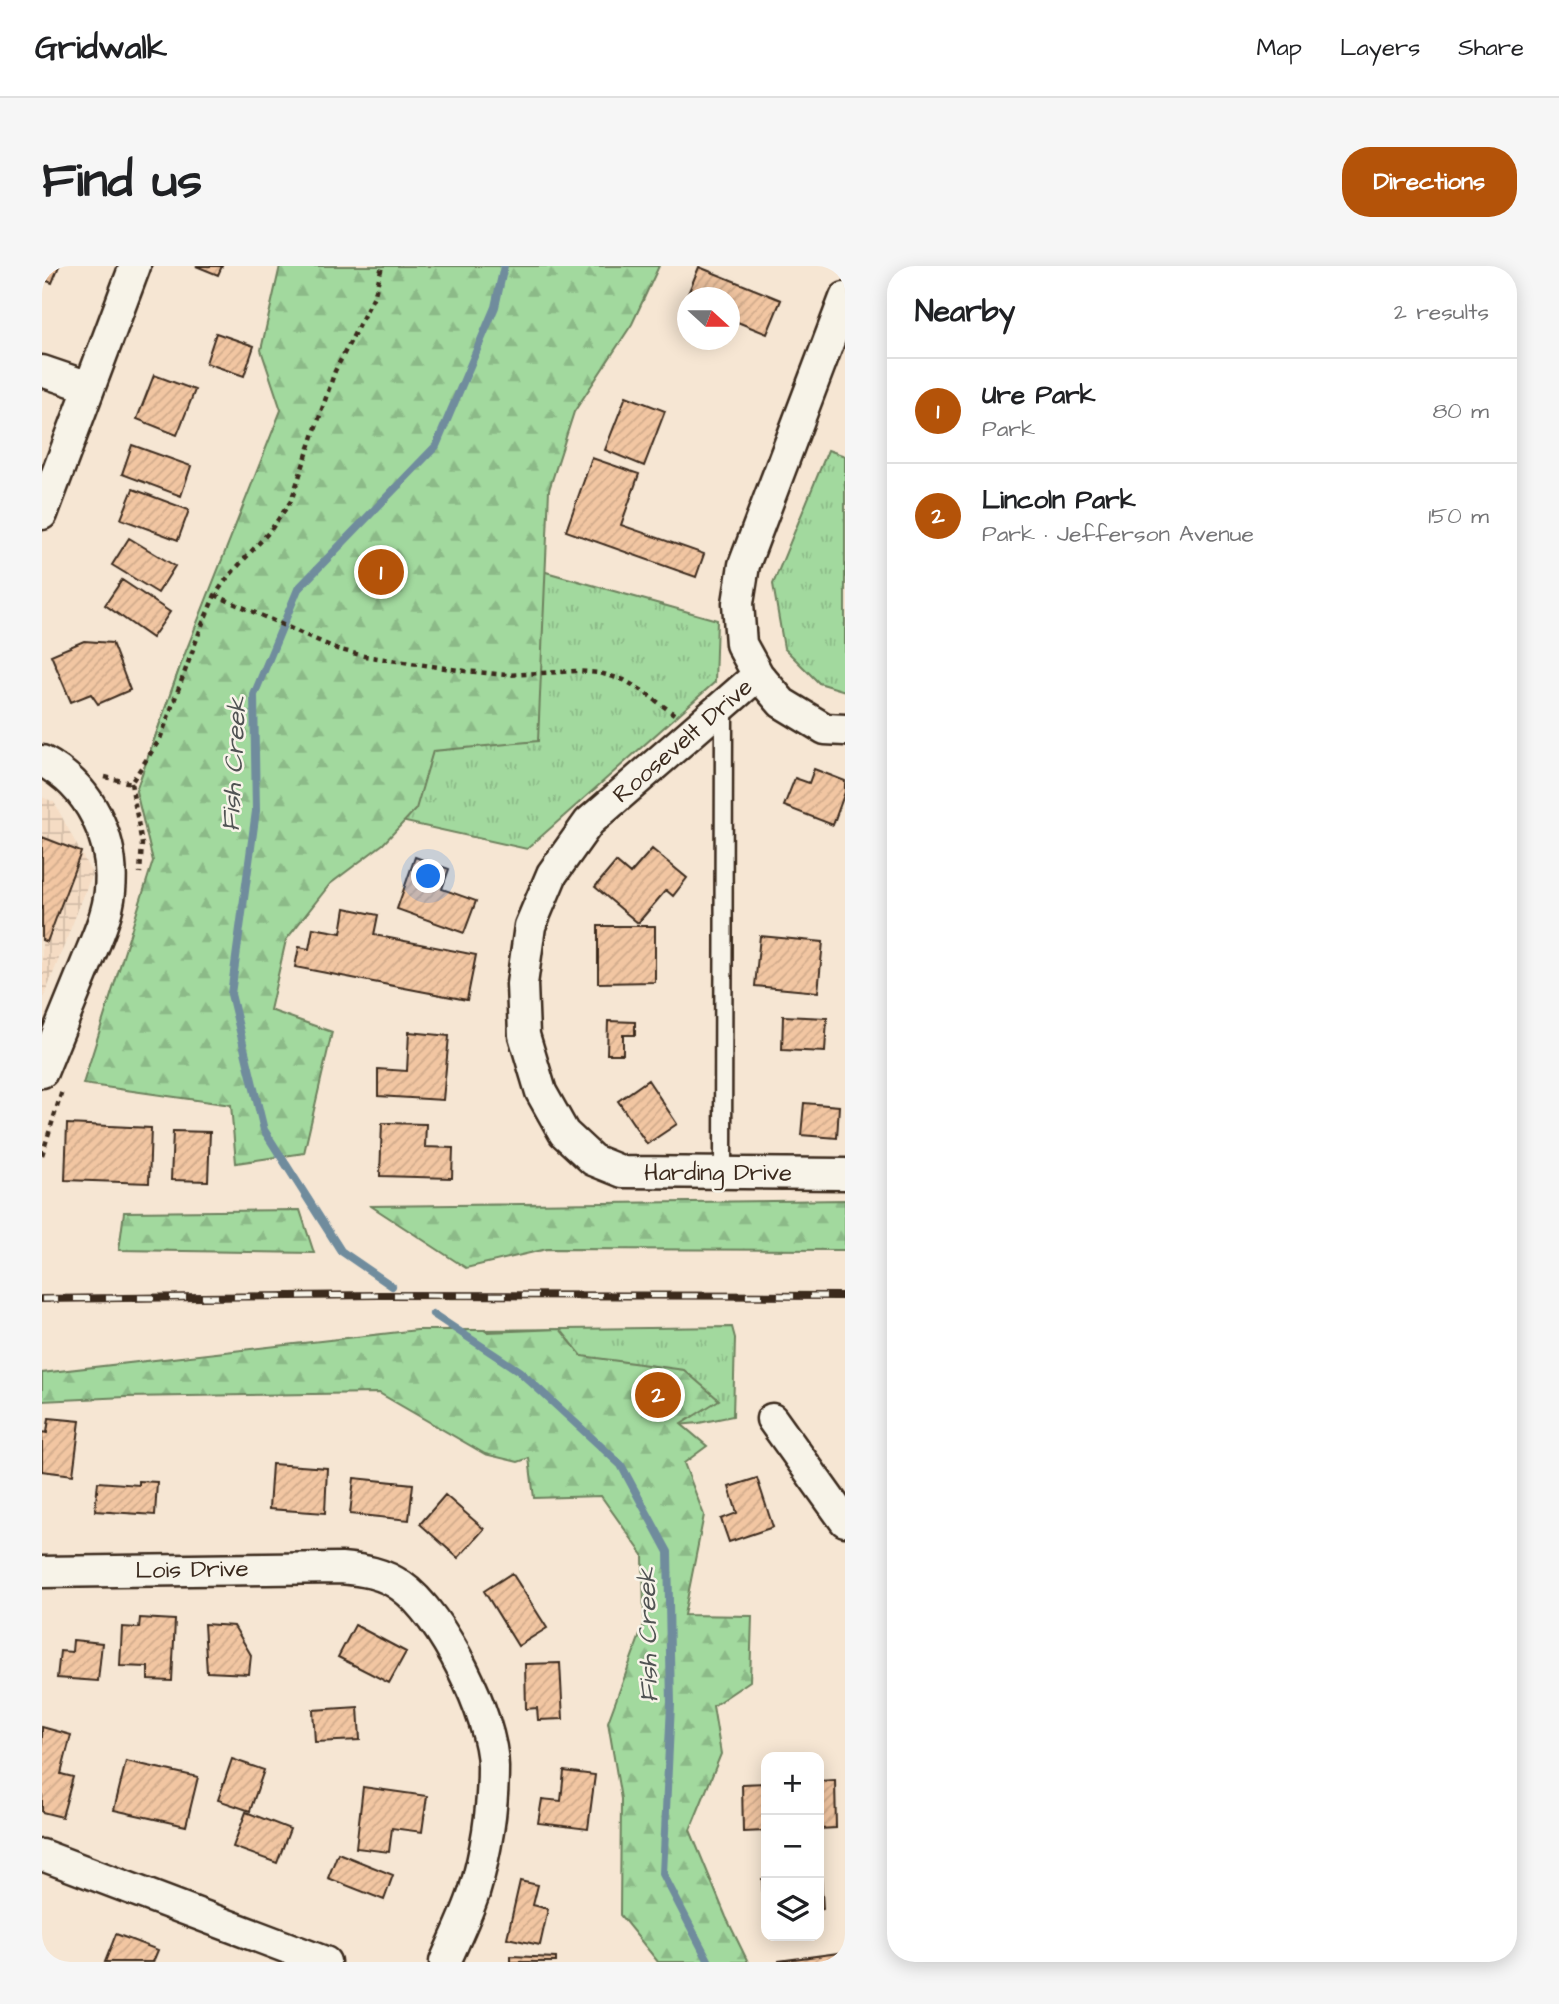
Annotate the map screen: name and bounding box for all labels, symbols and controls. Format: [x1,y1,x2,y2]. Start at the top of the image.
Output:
text: Gridwalk [35,25,167,71]
text: Map [1257,31,1302,65]
text: Layers [1340,31,1420,65]
text: Share [1458,31,1524,65]
button: Directions [1342,147,1517,217]
text: Find us [42,148,202,216]
north arrow [677,287,740,350]
text: Nearby [915,291,1015,333]
text: 2 results [1394,296,1489,328]
text: Ure Park [982,377,1096,413]
text: 1 [937,395,939,427]
text: 80 m [1432,395,1489,427]
text: Park [982,413,1035,445]
text: Lincoln Park [982,482,1136,518]
text: 2 [931,500,945,532]
text: 150 m [1428,500,1489,532]
text: Park · Jefferson Avenue [982,518,1254,550]
pin: 1 [358,546,404,598]
street label: Roosevelt Drive [606,671,760,811]
water label: Fish Creek [212,695,256,832]
your location [411,859,445,893]
street label: Harding Drive [644,1156,792,1191]
pin: 2 [635,1369,681,1421]
street label: Lois Drive [135,1552,249,1588]
water label: Fish Creek [629,1566,667,1703]
map controls [761,1752,824,1941]
button: + [761,1752,824,1815]
button: − [761,1815,824,1878]
button: layers [761,1878,824,1941]

